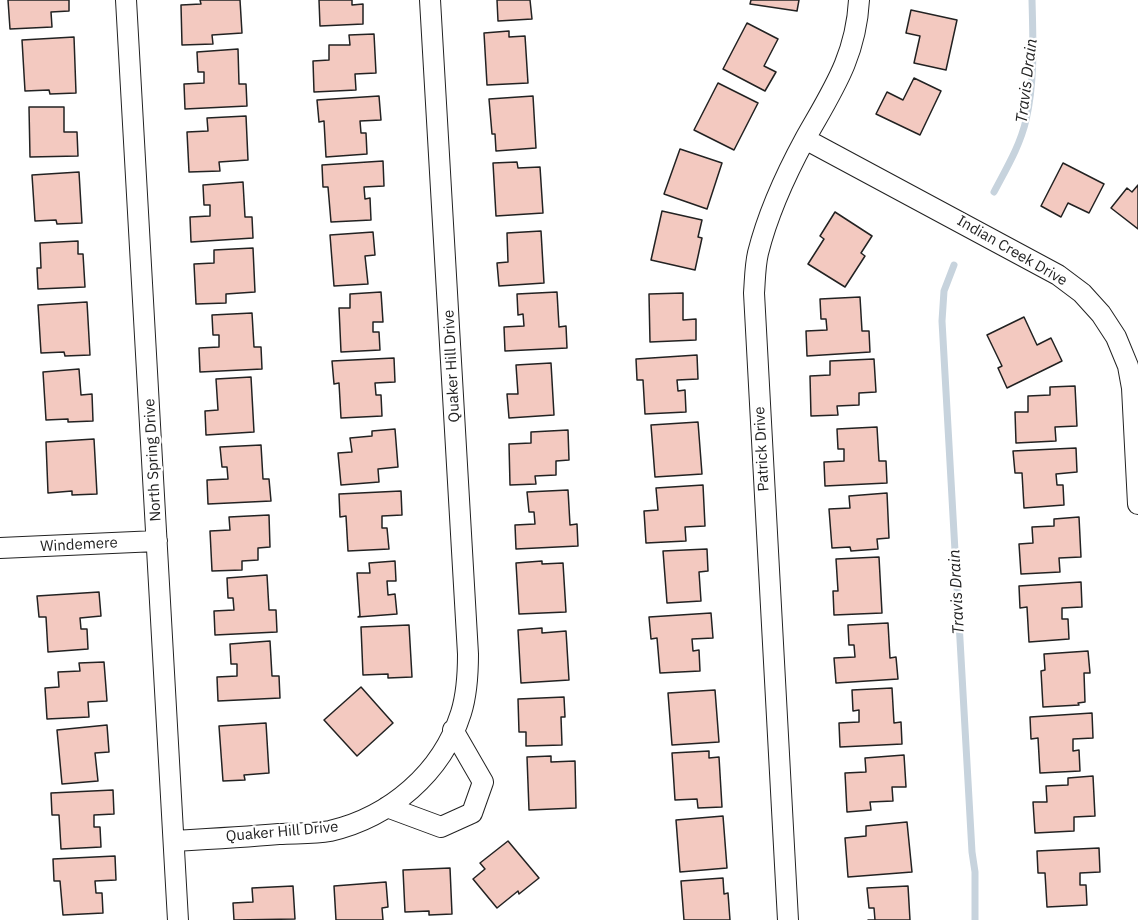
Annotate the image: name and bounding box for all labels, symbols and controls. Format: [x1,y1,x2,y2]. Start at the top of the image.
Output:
water label: Travis Drain [1012,38,1042,124]
street label: Indian Creek Drive [954,212,1070,290]
street label: Quaker Hill Drive [440,309,464,423]
street label: North Spring Drive [141,398,165,522]
street label: Patrick Drive [751,406,773,492]
street label: Windemere [40,534,118,556]
water label: Travis Drain [945,549,969,635]
street label: Quaker Hill Drive [225,818,339,846]

